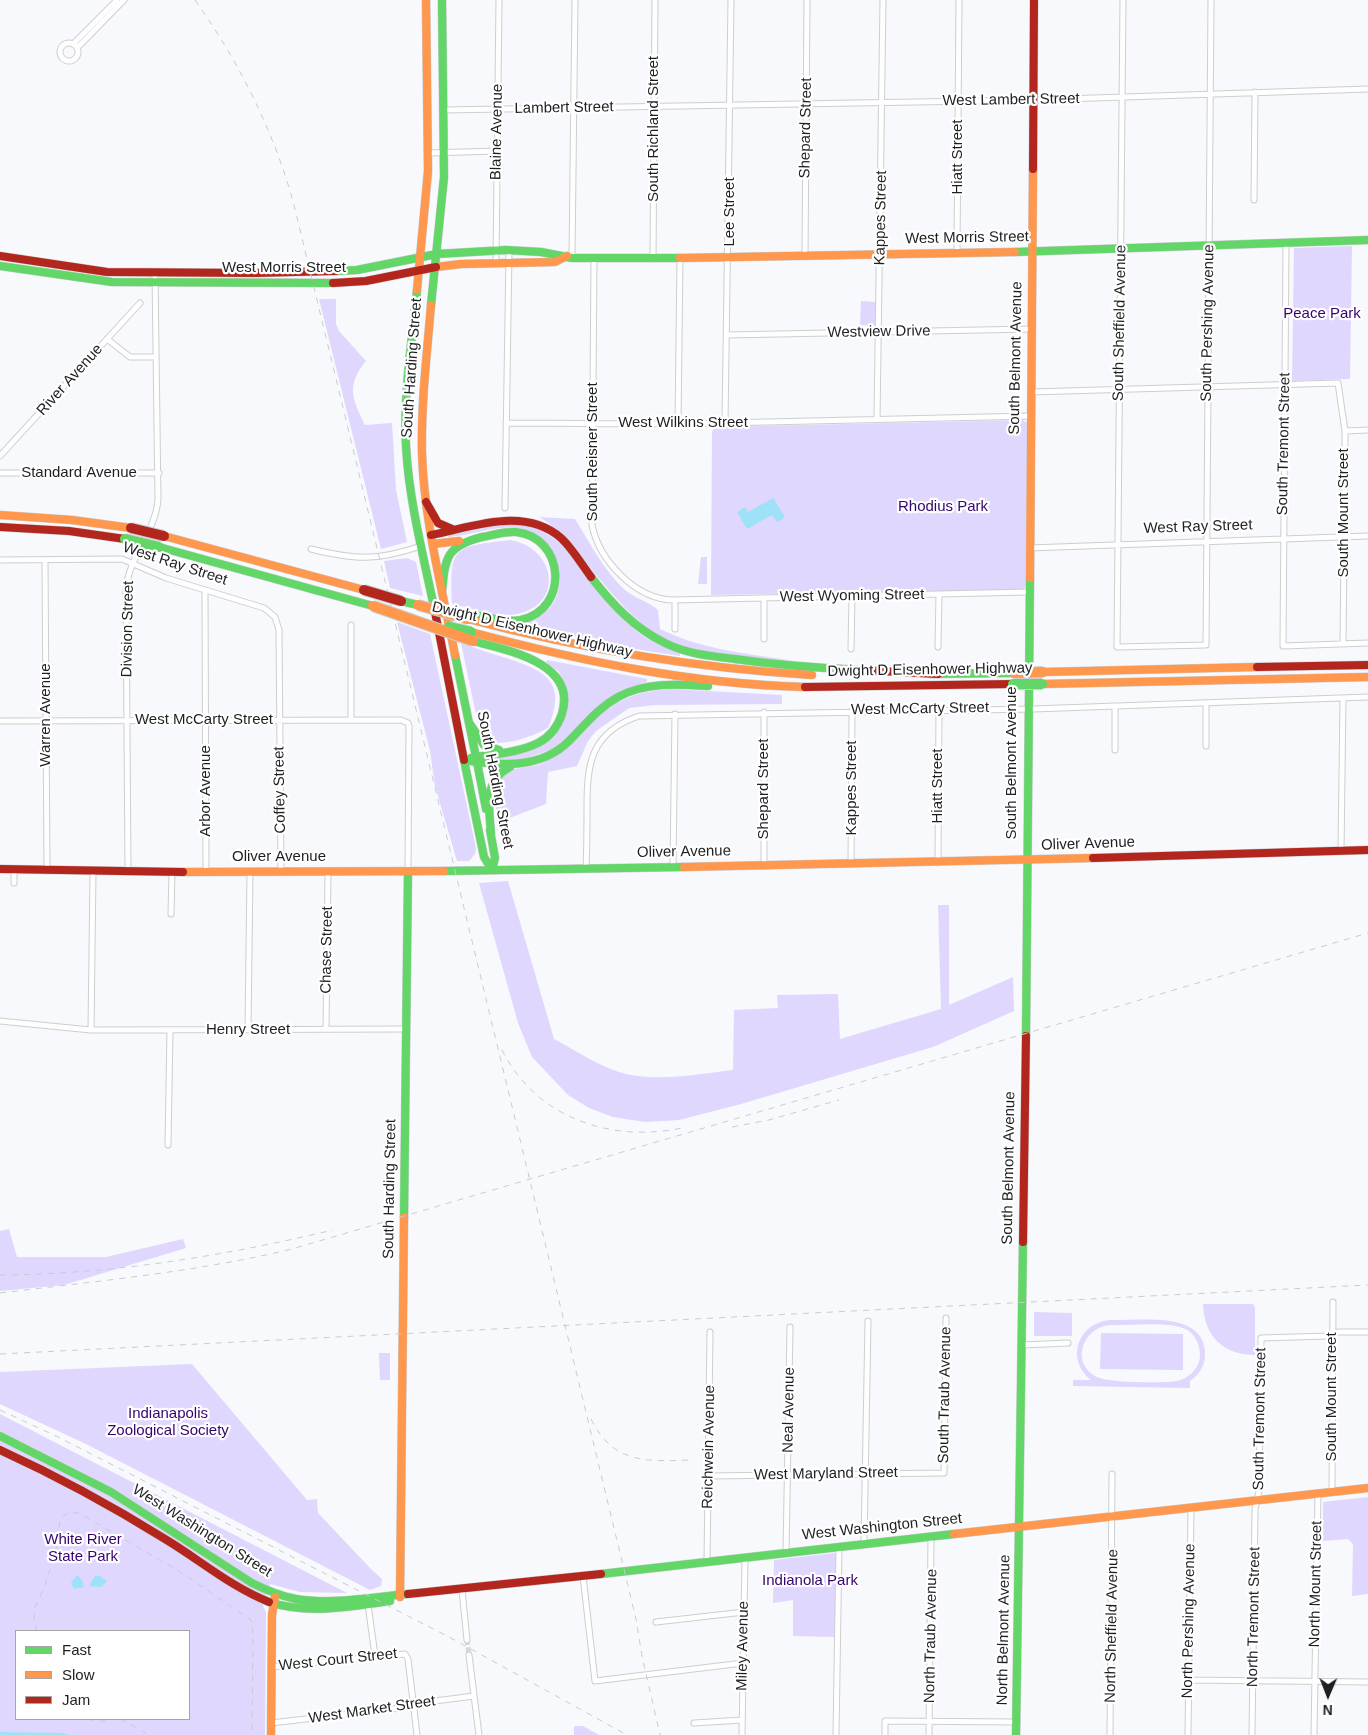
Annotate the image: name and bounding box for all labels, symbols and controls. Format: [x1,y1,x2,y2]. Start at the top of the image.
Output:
street label: South Richland Street [645,56,663,202]
street label: Shepard Street [796,77,816,179]
street label: Blaine Avenue [487,84,507,180]
street label: West Lambert Street [942,90,1080,110]
street label: Lambert Street [514,98,614,118]
street label: Hiatt Street [949,119,967,195]
street label: Kappes Street [871,170,891,266]
street label: Lee Street [721,177,739,247]
street label: West Morris Street [905,228,1029,248]
street label: South Pershing Avenue [1198,244,1218,402]
street label: South Sheffield Avenue [1110,245,1130,401]
street label: West Morris Street [222,259,346,277]
street label: South Belmont Avenue [1006,281,1026,435]
street label: South Harding Street [398,298,426,438]
park label: Peace Park [1283,305,1361,323]
street label: Westview Drive [827,322,931,342]
street label: River Avenue [33,341,107,419]
street label: South Tremont Street [1274,372,1294,516]
street label: South Reisner Street [584,382,602,522]
street label: West Wilkins Street [618,414,748,432]
street label: South Mount Street [1335,448,1353,578]
street label: Standard Avenue [21,464,137,482]
park label: Rhodius Park [898,498,988,516]
street label: West Ray Street [1143,516,1253,538]
street label: West Ray Street [120,539,230,589]
street label: Division Street [118,580,138,678]
street label: West Wyoming Street [780,586,924,606]
street label: Dwight D Eisenhower Highway [430,598,634,662]
street label: Dwight D Eisenhower Highway [827,659,1033,681]
street label: Warren Avenue [37,663,55,767]
street label: South Belmont Avenue [1003,686,1021,840]
street label: West McCarty Street [851,699,989,719]
street label: South Harding Street [473,710,517,850]
street label: West McCarty Street [135,711,273,729]
street label: Shepard Street [755,739,773,839]
street label: Kappes Street [843,740,861,836]
street label: Arbor Avenue [197,745,215,837]
street label: Coffey Street [270,746,290,834]
street label: Hiatt Street [929,748,947,824]
street label: Oliver Avenue [1041,833,1135,855]
street label: Oliver Avenue [637,842,731,862]
street label: Oliver Avenue [232,848,326,866]
street label: Chase Street [317,906,337,994]
street label: Henry Street [206,1021,290,1039]
street label: South Belmont Avenue [999,1091,1019,1245]
street label: South Harding Street [380,1119,400,1259]
street label: South Traub Avenue [935,1326,955,1464]
street label: South Mount Street [1323,1332,1341,1462]
street label: South Tremont Street [1250,1347,1270,1491]
street label: Neal Avenue [779,1367,799,1453]
street label: Reichwein Avenue [699,1385,719,1509]
park label: Indianapolis Zoological Society [107,1405,229,1440]
street label: West Maryland Street [754,1464,898,1484]
street label: West Washington Street [129,1481,275,1581]
street label: West Washington Street [801,1510,963,1544]
street label: North Mount Street [1306,1520,1326,1648]
park label: White River State Park [44,1531,122,1566]
street label: North Pershing Avenue [1179,1543,1199,1699]
street label: North Tremont Street [1244,1547,1264,1687]
street label: North Sheffield Avenue [1102,1549,1122,1703]
street label: North Belmont Avenue [994,1555,1014,1705]
street label: North Traub Avenue [921,1569,941,1703]
park label: Indianola Park [762,1572,858,1590]
street label: Miley Avenue [733,1601,753,1691]
legend [15,1630,190,1720]
text: Fast [62,1641,91,1658]
street label: West Court Street [278,1645,398,1675]
text: Slow [62,1666,95,1683]
north arrow [1303,1670,1353,1720]
text: Jam [62,1691,90,1708]
street label: West Market Street [307,1692,437,1728]
text: N [1323,1702,1333,1718]

